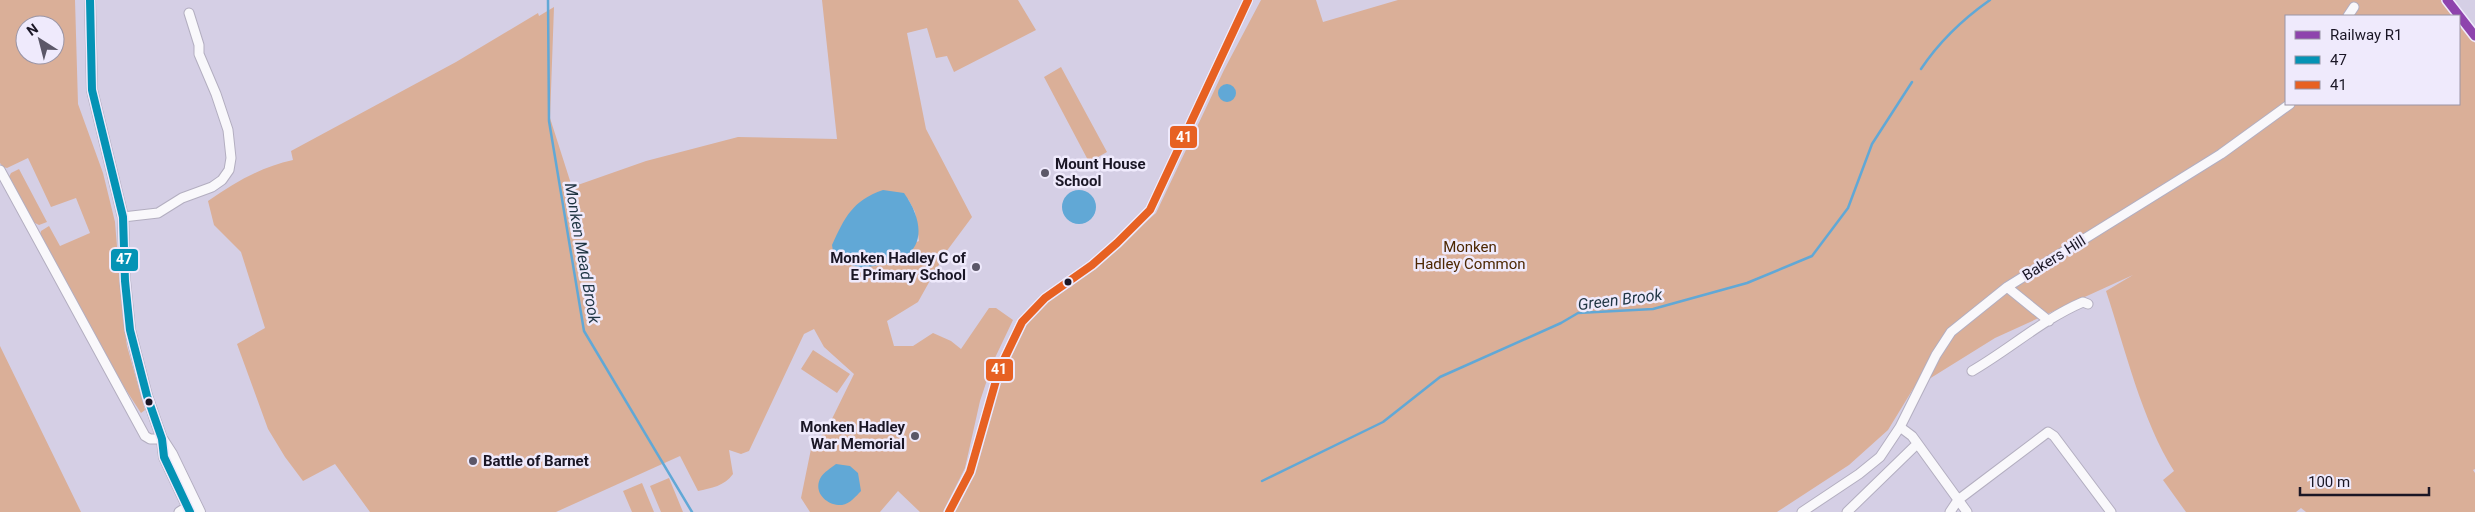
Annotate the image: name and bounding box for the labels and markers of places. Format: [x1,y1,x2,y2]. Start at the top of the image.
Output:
place label: Mount House School [1055,155,1145,190]
marker: Mount House School [1039,167,1051,179]
place label: Monken Hadley C of E Primary School [830,249,967,284]
marker: Monken Hadley C of E Primary School [970,261,982,273]
unlabelled marker [1063,277,1073,287]
unlabelled marker [144,397,154,407]
place label: Monken Hadley War Memorial [800,418,905,453]
marker: Monken Hadley War Memorial [909,430,921,442]
place label: Battle of Barnet [483,452,589,470]
marker: Battle of Barnet [467,455,479,467]

